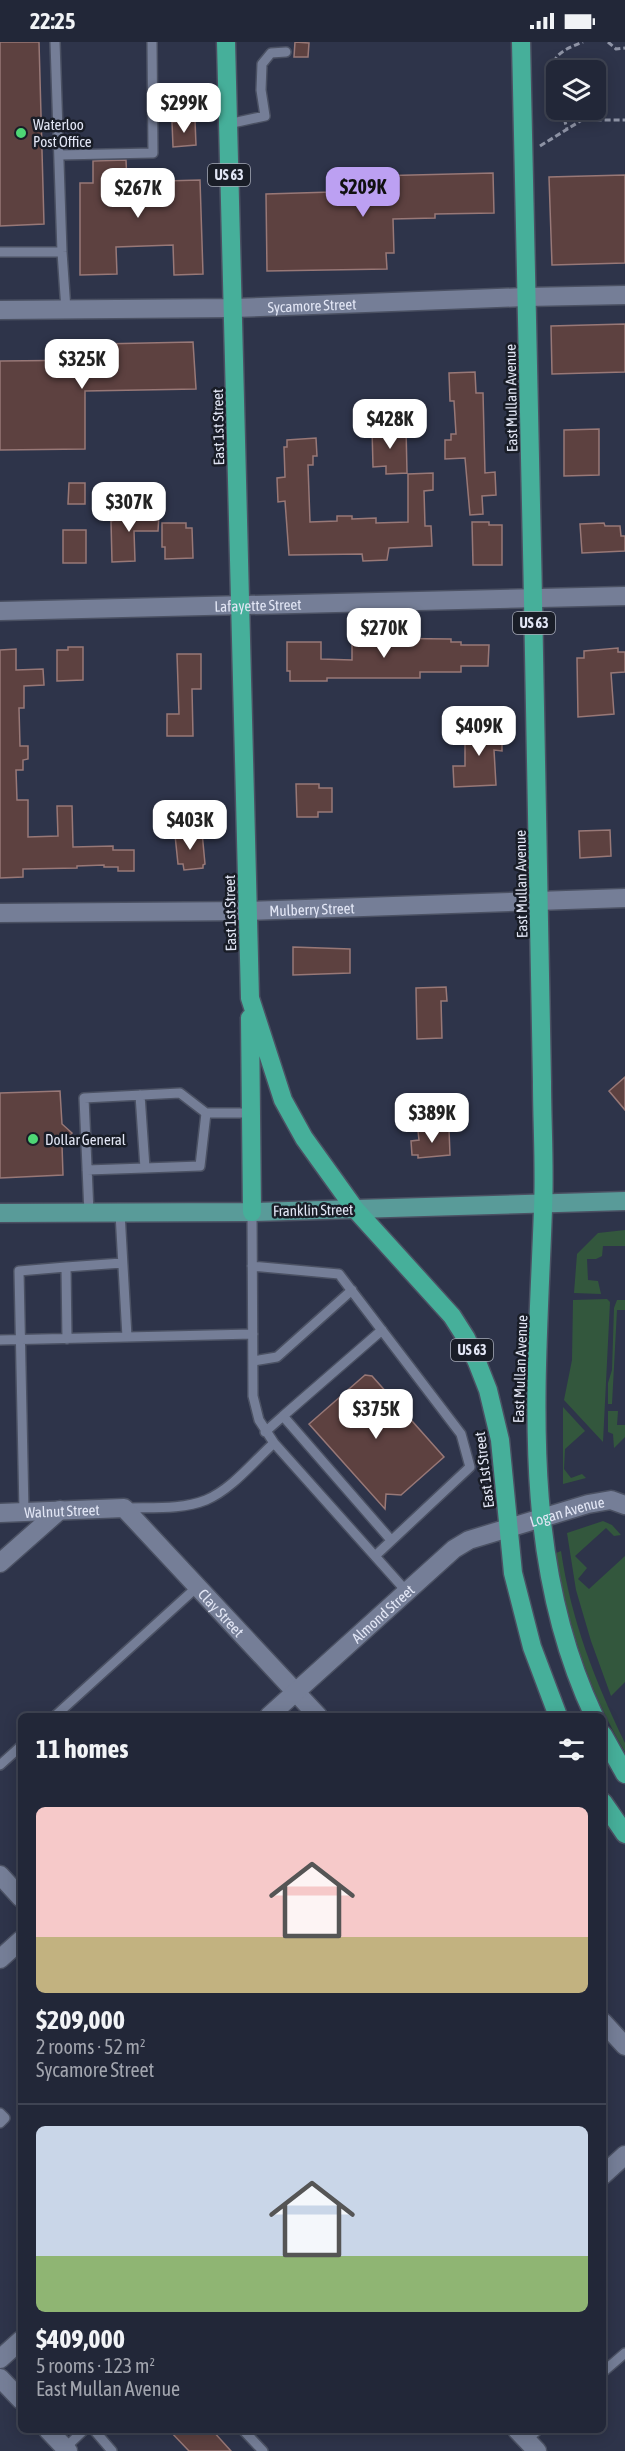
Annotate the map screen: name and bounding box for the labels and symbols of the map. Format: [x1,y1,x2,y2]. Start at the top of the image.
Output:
pin: $299K [142,83,226,134]
place label: Waterloo Post Office [33,116,92,150]
marker: Waterloo Post Office [14,126,28,140]
road number: US 63 [208,164,250,186]
pin: $209K [321,167,405,218]
pin: $267K [96,168,180,219]
street label: Sycamore Street [267,295,357,315]
pin: $325K [40,339,124,390]
street label: East Mullan Avenue [502,344,520,452]
street label: East 1st Street [209,389,227,465]
pin: $428K [348,399,432,450]
pin: $307K [87,482,171,533]
street label: Lafayette Street [214,595,302,614]
pin: $270K [342,608,426,659]
road number: US 63 [513,612,555,634]
pin: $409K [437,706,521,757]
pin: $403K [148,800,232,851]
street label: East Mullan Avenue [512,830,530,938]
street label: East 1st Street [221,875,239,951]
street label: Mulberry Street [269,899,355,919]
pin: $389K [390,1093,474,1144]
place label: Dollar General [45,1131,126,1148]
marker: Dollar General [26,1132,40,1146]
street label: Franklin Street [273,1201,353,1219]
street label: East Mullan Avenue [510,1314,530,1423]
road number: US 63 [451,1339,493,1361]
pin: $375K [334,1389,418,1440]
street label: East 1st Street [471,1431,497,1509]
street label: Logan Avenue [528,1493,606,1530]
street label: Walnut Street [24,1500,100,1521]
street label: Almond Street [348,1581,417,1646]
street label: Clay Street [195,1585,248,1640]

